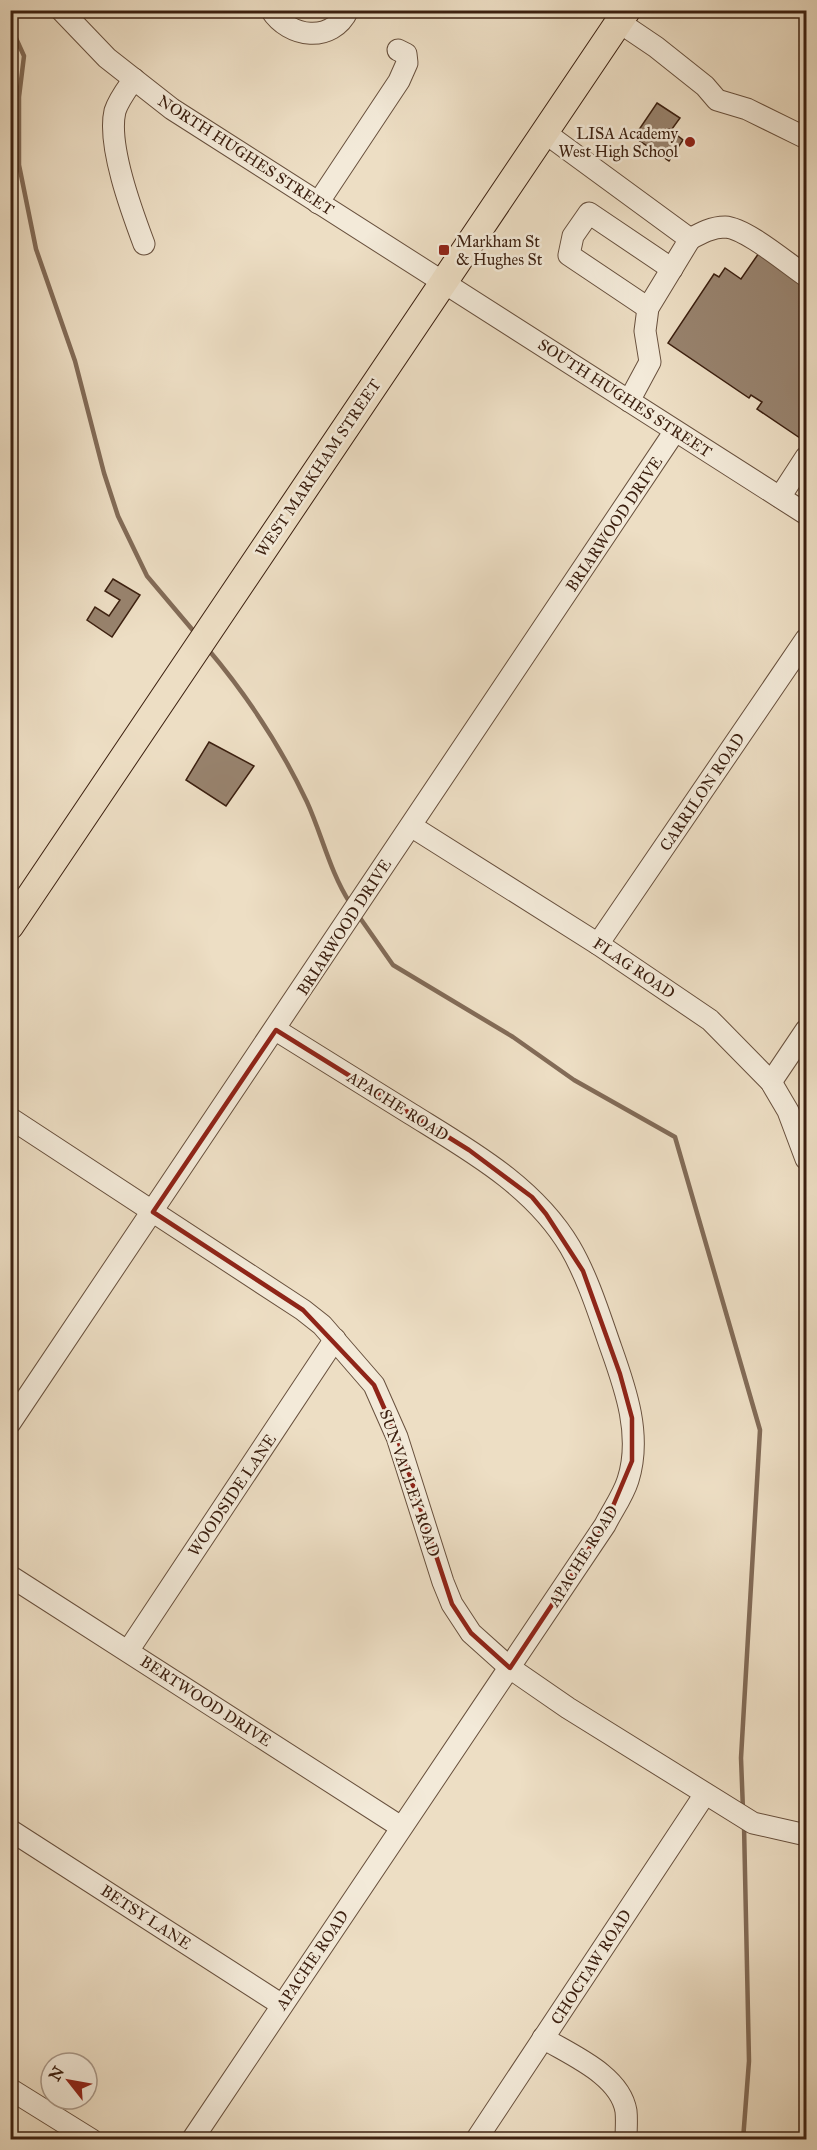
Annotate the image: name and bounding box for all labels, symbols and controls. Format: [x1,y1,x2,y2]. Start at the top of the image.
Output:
street label: NORTH HUGHES STREET [154,91,338,219]
place label: LISA Academy West High School [558,124,679,162]
marker: LISA Academy West High School [683,135,697,149]
place label: Markham St & Hughes St [456,232,543,270]
marker: Markham St & Hughes St [437,243,451,257]
street label: SOUTH HUGHES STREET [535,335,715,461]
street label: WEST MARKHAM STREET [251,376,385,560]
street label: BRIARWOOD DRIVE [562,453,666,595]
street label: CARRILON ROAD [655,729,749,855]
street label: BRIARWOOD DRIVE [293,855,395,999]
street label: FLAG ROAD [589,934,679,1002]
street label: APACHE ROAD [343,1067,452,1145]
street label: SUN VALLEY ROAD [376,1407,444,1559]
street label: WOODSIDE LANE [184,1430,280,1560]
street label: APACHE ROAD [544,1502,622,1611]
street label: BERTWOOD DRIVE [137,1652,275,1750]
street label: BETSY LANE [97,1881,195,1953]
street label: CHOCTAW ROAD [547,1906,635,2028]
street label: APACHE ROAD [271,1907,352,2014]
north arrow [39,2051,99,2111]
text: N [45,2062,68,2084]

